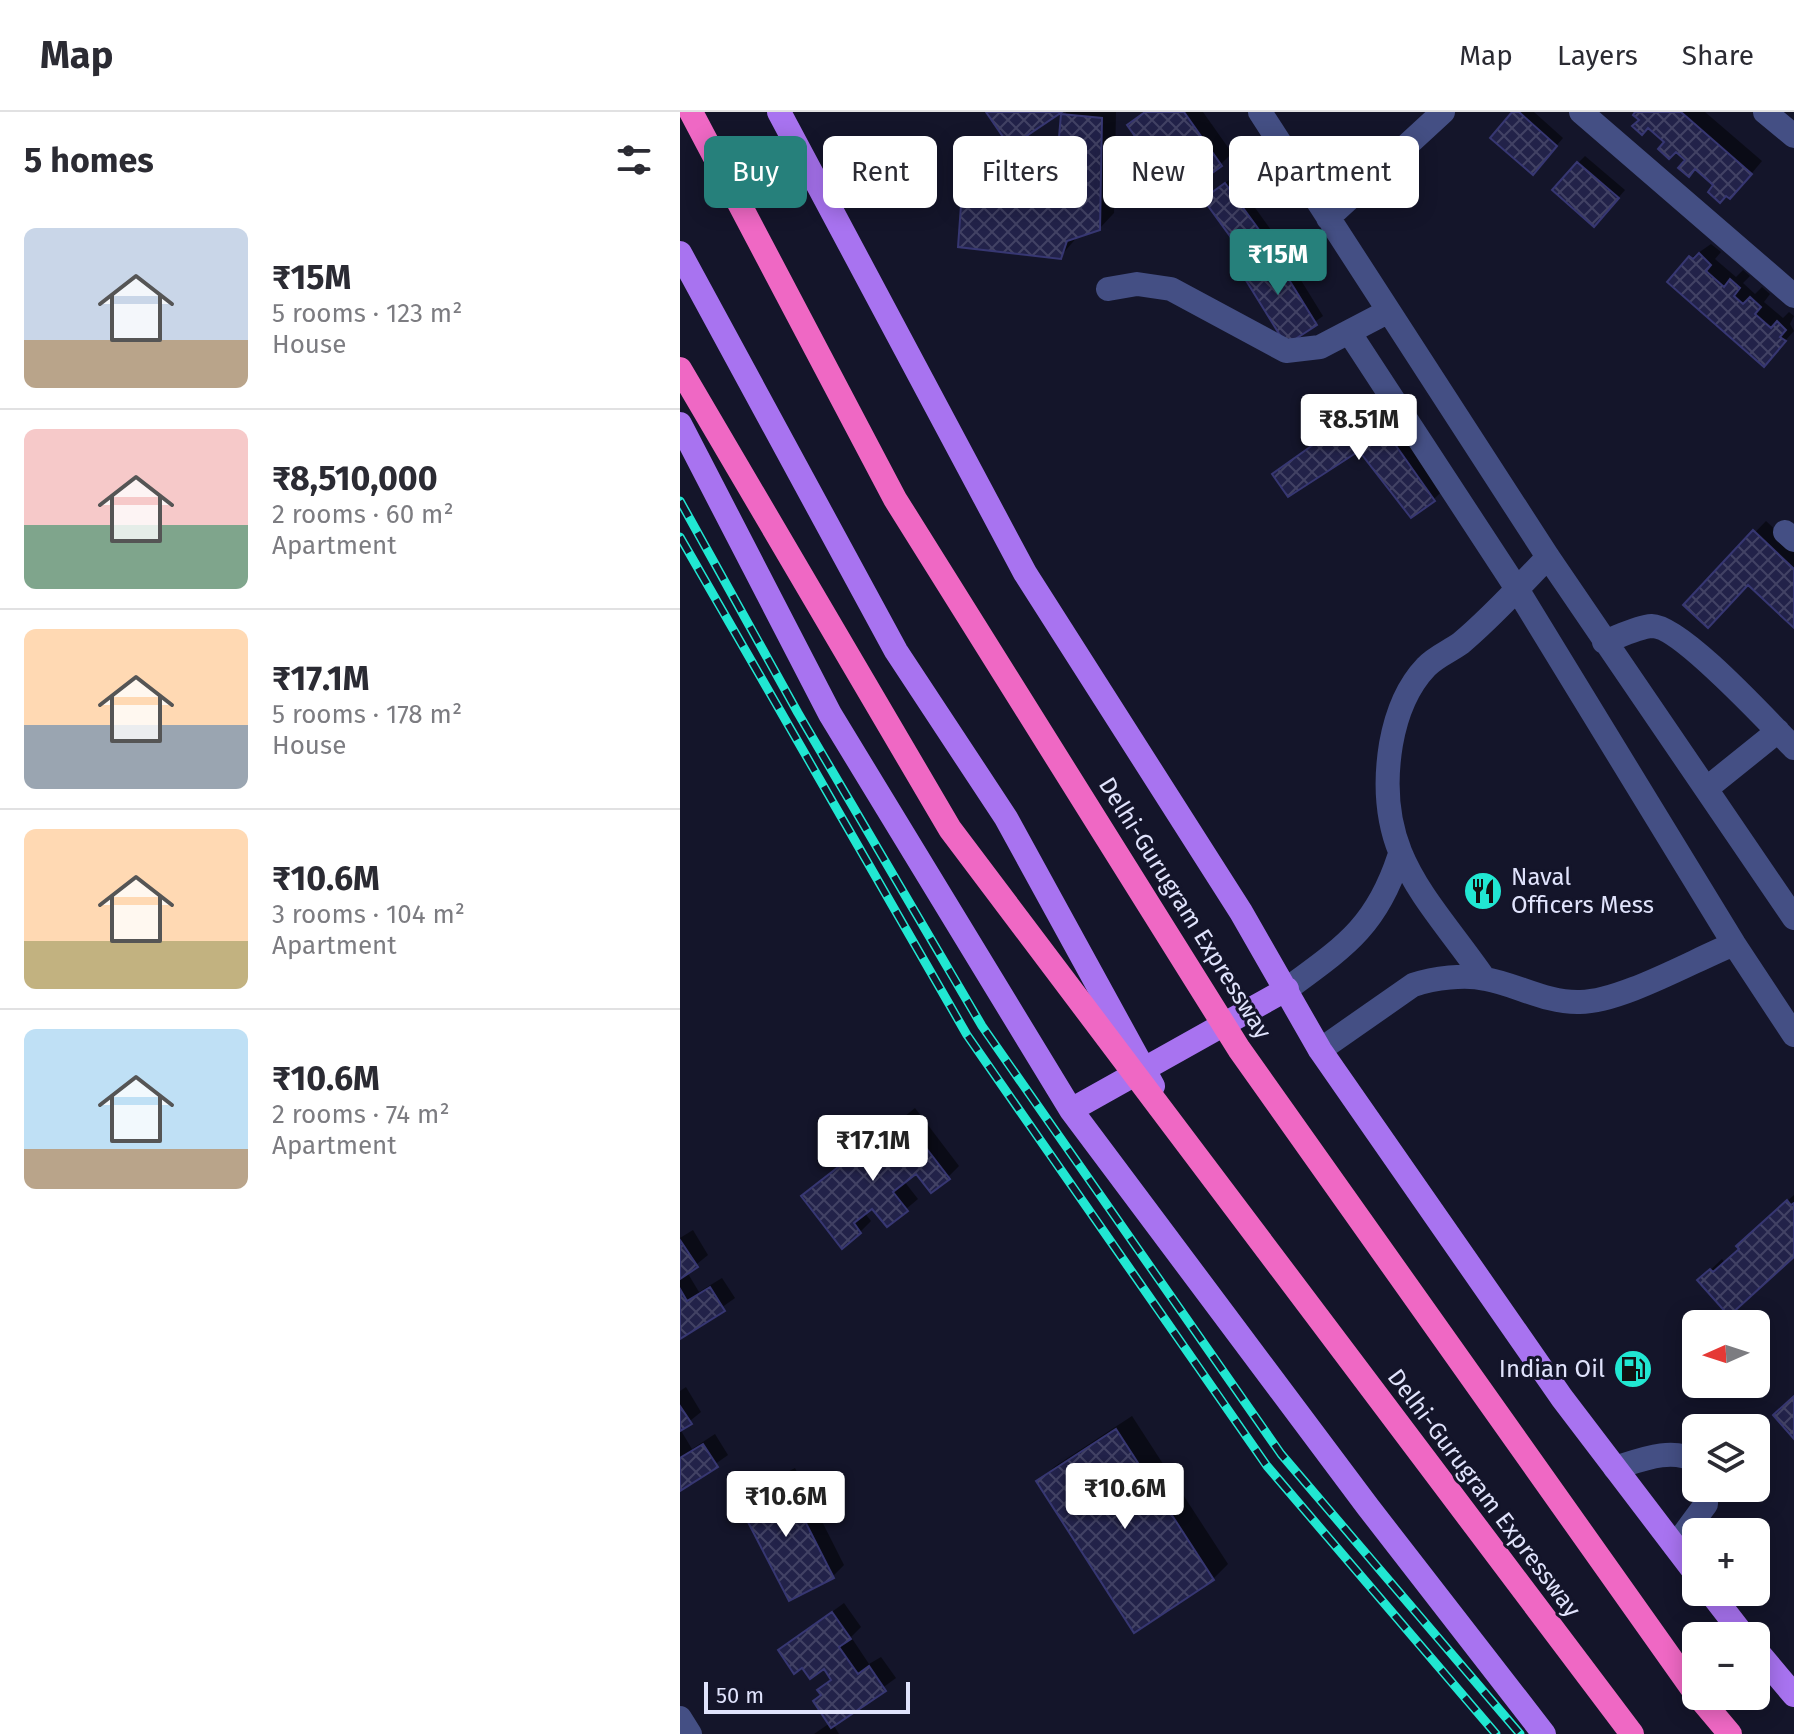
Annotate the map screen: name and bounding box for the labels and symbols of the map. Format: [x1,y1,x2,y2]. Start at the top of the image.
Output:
pin: ₹15M [1231,229,1325,297]
pin: ₹8.51M [1294,394,1424,462]
street label: Delhi-Gurugram Expressway [1093,772,1277,1044]
place label: Naval Officers Mess [1511,863,1654,919]
restaurant icon: Naval Officers Mess [1462,870,1504,912]
pin: ₹17.1M [808,1115,938,1183]
north arrow [1682,1310,1770,1398]
fuel station icon: Indian Oil [1612,1348,1654,1390]
place label: Indian Oil [1499,1355,1605,1383]
street label: Delhi-Gurugram Expressway [1382,1364,1586,1623]
pin: ₹10.6M [1060,1463,1190,1531]
pin: ₹10.6M [721,1471,851,1539]
scale bar [704,1678,910,1714]

